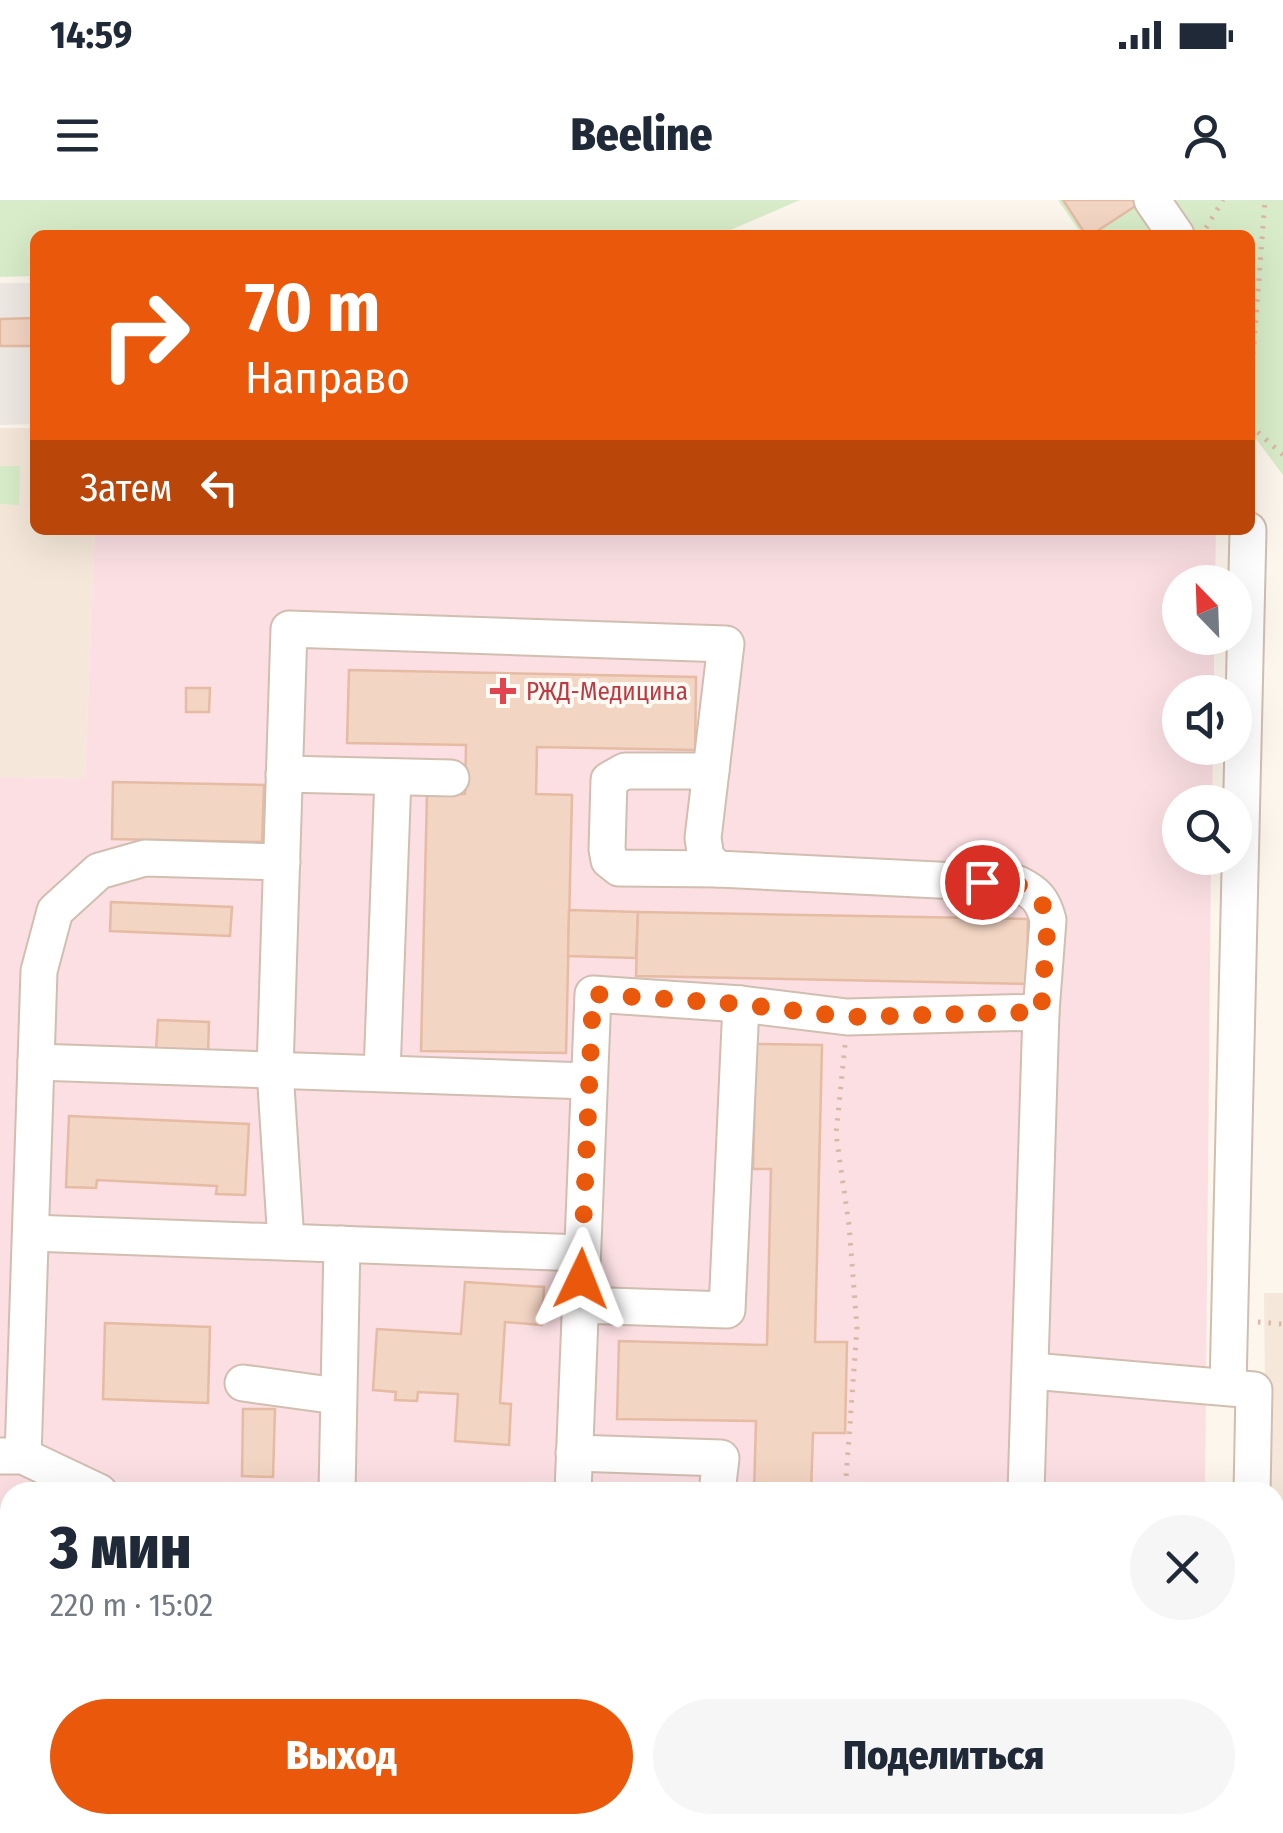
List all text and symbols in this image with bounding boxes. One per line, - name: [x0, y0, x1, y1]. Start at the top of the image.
- text: 14:59: [50, 12, 132, 58]
- icon: menu: [50, 108, 105, 163]
- text: Beeline: [571, 108, 712, 162]
- icon: person: [1178, 108, 1233, 163]
- text: 70 m: [245, 266, 380, 350]
- icon: right: [80, 270, 210, 400]
- text: Направо: [245, 351, 410, 405]
- icon: left: [192, 460, 247, 515]
- text: Затем: [80, 465, 172, 511]
- north arrow: [1162, 565, 1252, 655]
- map controls: [1162, 565, 1252, 875]
- button: sound: [1162, 675, 1252, 765]
- place label: РЖД-Медицина: [526, 677, 688, 707]
- marker: РЖД-Медицина: [490, 678, 516, 704]
- button: search: [1162, 785, 1252, 875]
- pin: [940, 840, 1025, 925]
- icon: arrive: [955, 855, 1010, 910]
- position arrow: [529, 1227, 633, 1331]
- text: 3 мин: [50, 1512, 191, 1584]
- button: close: [1130, 1515, 1235, 1620]
- text: 220 m · 15:02: [50, 1586, 213, 1624]
- button: Выход: [50, 1699, 633, 1814]
- button: Поделиться: [653, 1699, 1235, 1814]

